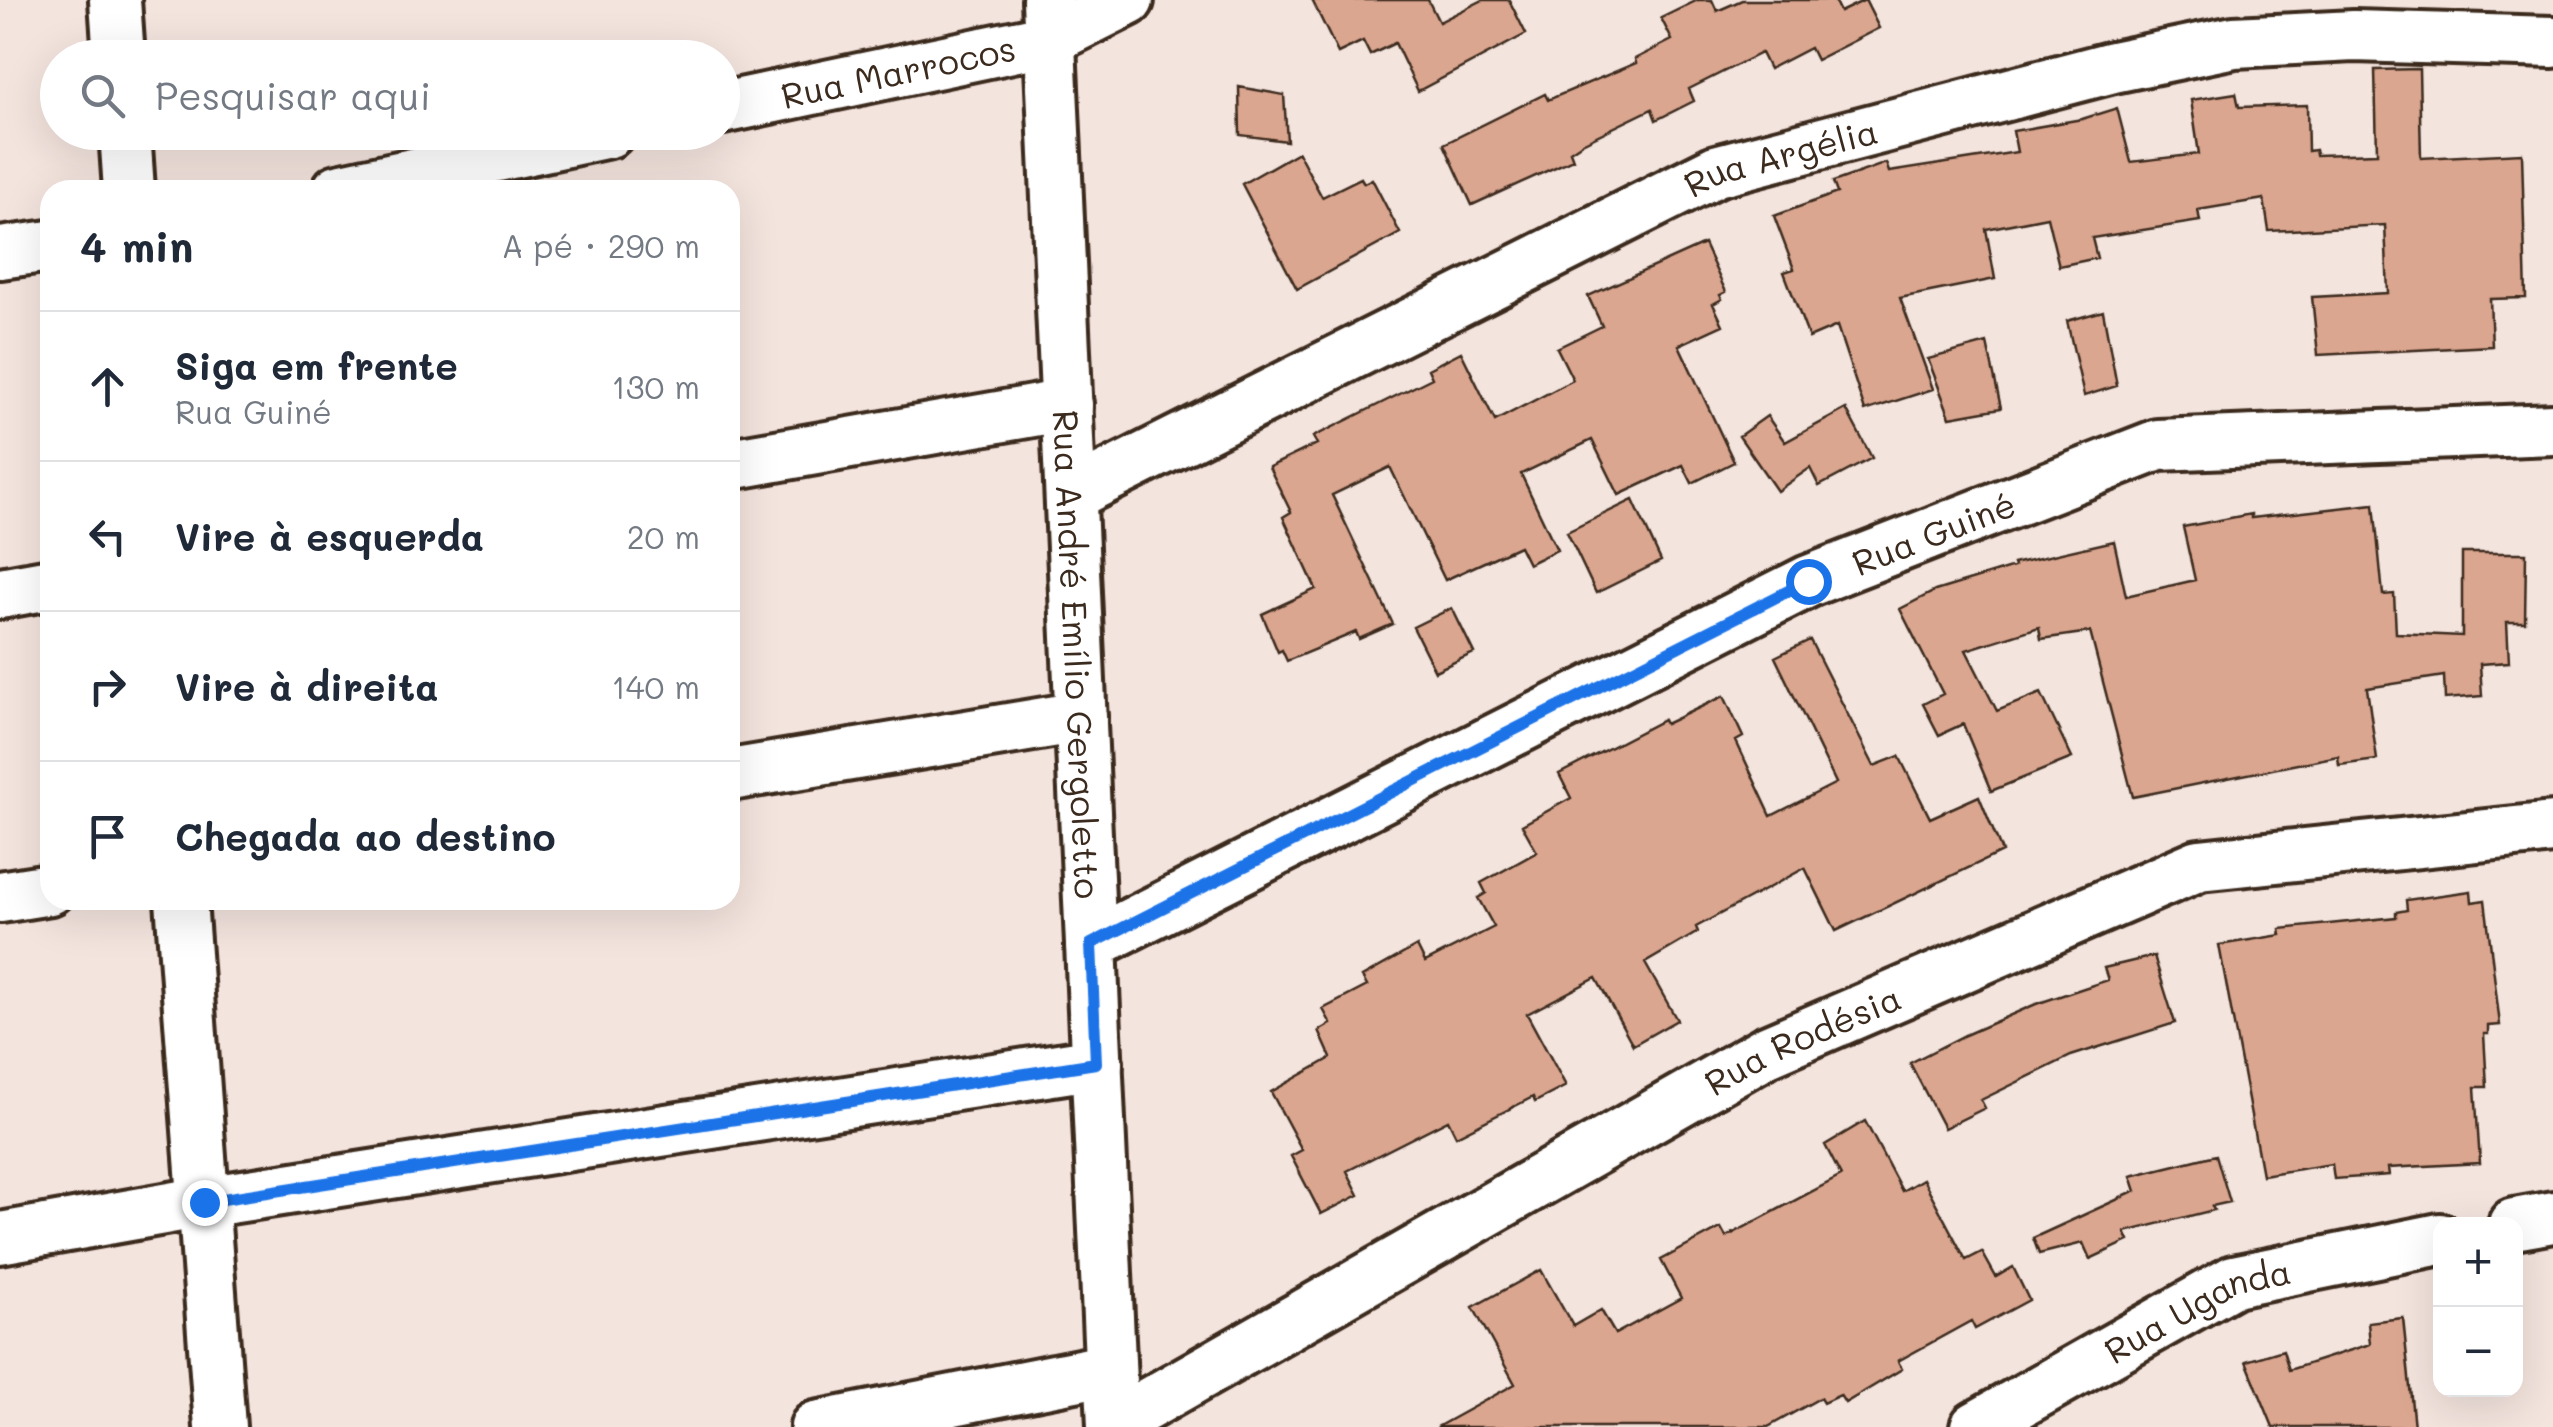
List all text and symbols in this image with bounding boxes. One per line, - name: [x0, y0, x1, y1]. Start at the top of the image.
- street label: Rua Marrocos: [777, 24, 1020, 118]
- search box: [40, 40, 740, 150]
- icon: search: [75, 68, 130, 123]
- text: Pesquisar aqui: [155, 70, 431, 120]
- street label: Rua Argélia: [1676, 107, 1882, 207]
- text: 4 min: [80, 218, 193, 273]
- text: A pé · 290 m: [501, 224, 700, 266]
- text: Siga em frente: [175, 340, 458, 390]
- icon: ahead: [80, 359, 135, 414]
- text: 130 m: [611, 365, 700, 407]
- text: Rua Guiné: [175, 390, 332, 432]
- street label: Rua André Emílio Gergoletto: [1044, 409, 1112, 900]
- street label: Rua Guiné: [1845, 480, 2022, 585]
- icon: left: [80, 509, 135, 564]
- text: Vire à esquerda: [175, 511, 484, 561]
- text: 20 m: [627, 515, 700, 557]
- route start: [1786, 559, 1832, 605]
- icon: right: [80, 659, 135, 714]
- text: Vire à direita: [175, 661, 439, 711]
- text: 140 m: [611, 665, 700, 707]
- icon: arrive: [80, 809, 135, 864]
- text: Chegada ao destino: [175, 811, 556, 861]
- street label: Rua Rodésia: [1696, 973, 1908, 1105]
- route end: [182, 1180, 228, 1226]
- map controls: [2433, 1217, 2523, 1397]
- button: +: [2433, 1217, 2523, 1307]
- street label: Rua Uganda: [2095, 1247, 2295, 1373]
- button: −: [2433, 1307, 2523, 1397]

